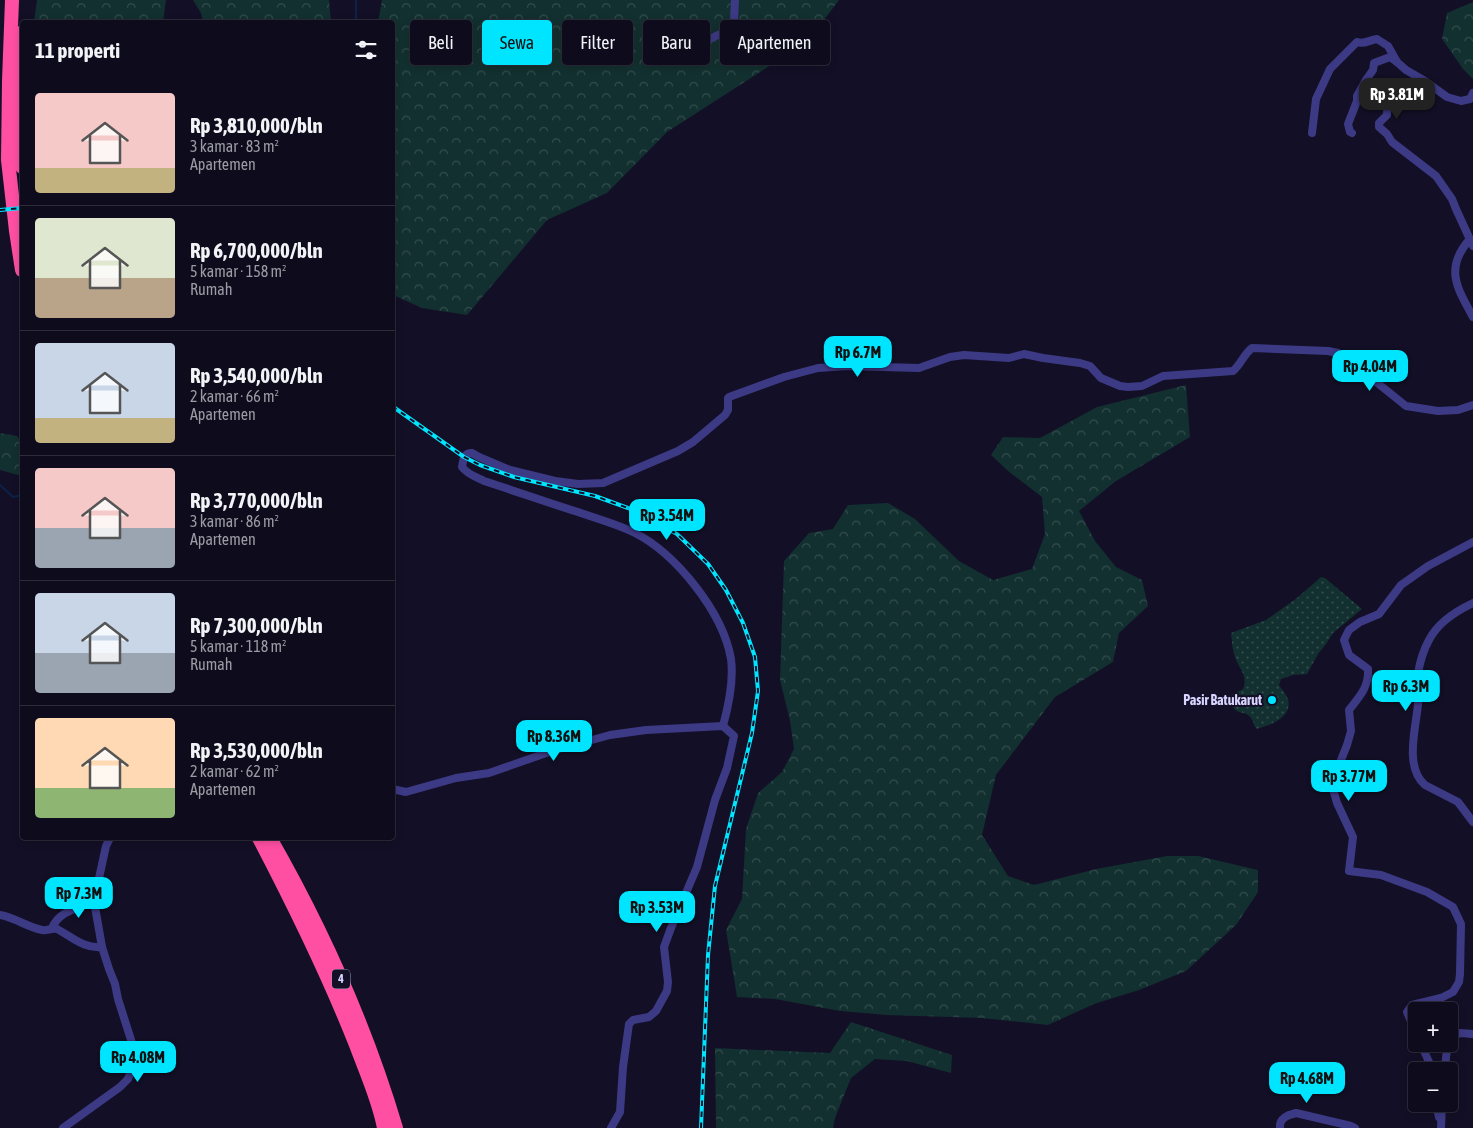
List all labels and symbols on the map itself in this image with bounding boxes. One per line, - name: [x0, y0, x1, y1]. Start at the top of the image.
- pin: Rp 3.81M: [1345, 78, 1449, 120]
- pin: Rp 6.7M: [812, 336, 904, 378]
- pin: Rp 4.04M: [1318, 350, 1422, 392]
- pin: Rp 3.54M: [615, 498, 719, 541]
- pin: Rp 6.3M: [1360, 670, 1452, 712]
- place label: Pasir Batukarut: [1183, 692, 1262, 708]
- marker: Pasir Batukarut: [1266, 694, 1278, 706]
- pin: Rp 8.36M: [502, 720, 606, 762]
- pin: Rp 3.77M: [1297, 760, 1401, 802]
- pin: Rp 7.3M: [33, 876, 125, 919]
- pin: Rp 3.53M: [605, 890, 709, 933]
- road number: 4: [332, 970, 350, 989]
- pin: Rp 4.08M: [86, 1040, 190, 1083]
- pin: Rp 4.68M: [1255, 1062, 1359, 1104]

